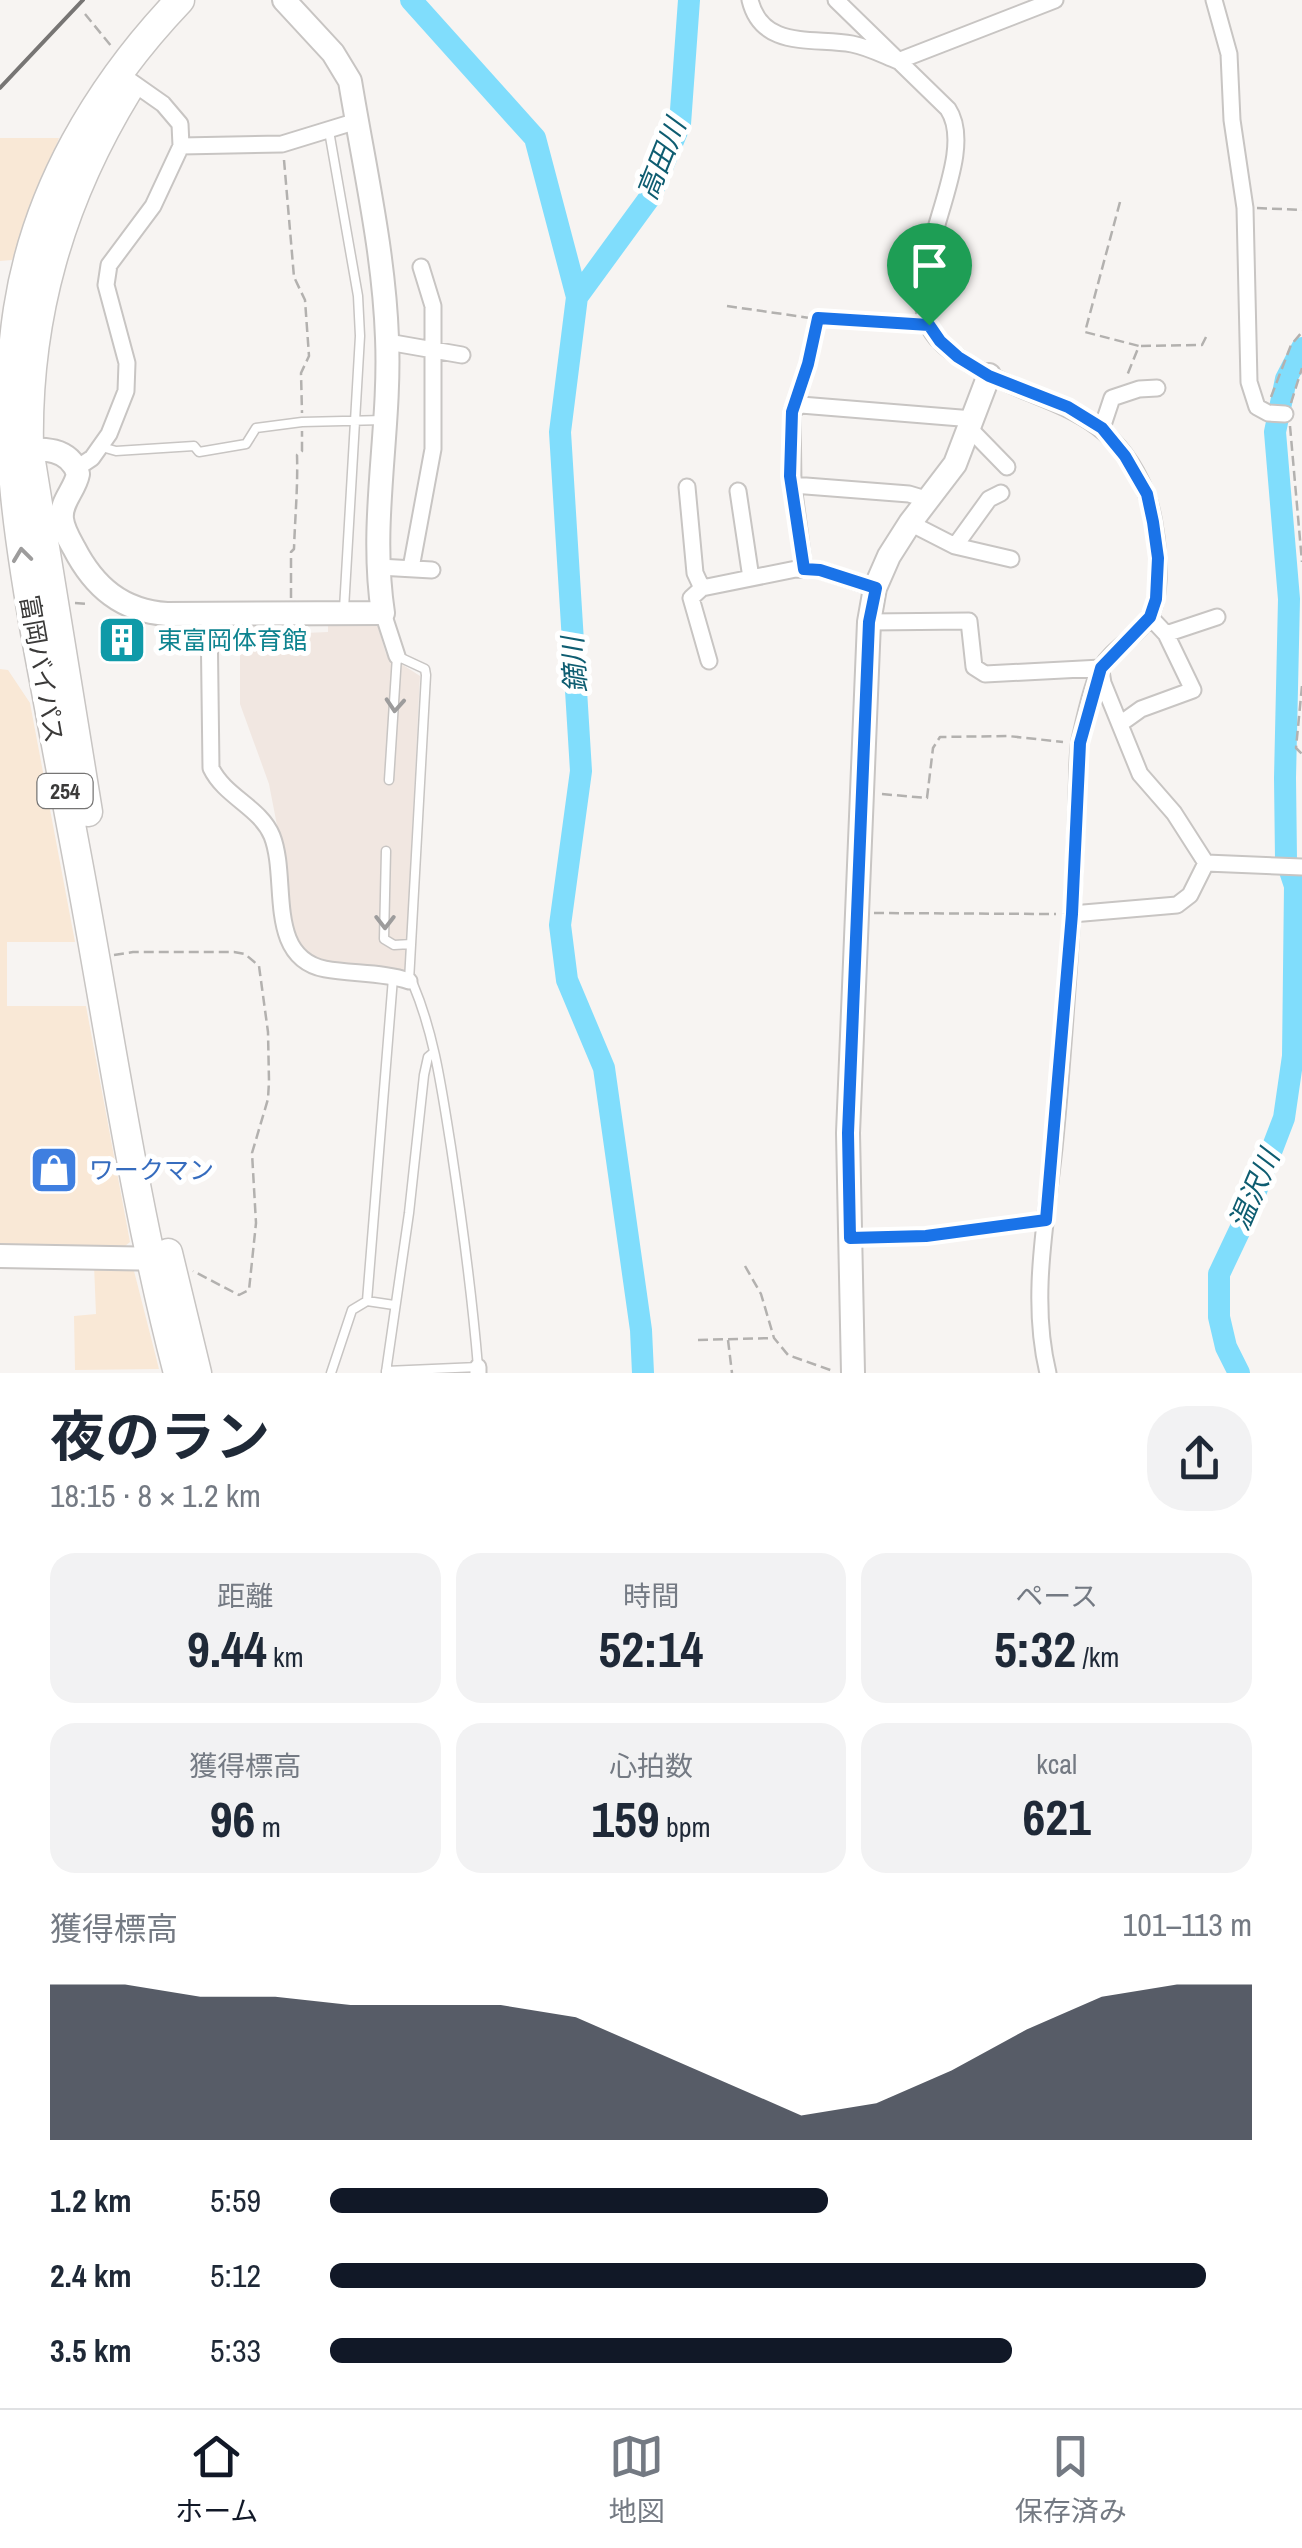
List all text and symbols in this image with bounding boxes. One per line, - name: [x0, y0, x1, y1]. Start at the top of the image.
- water label: 高田川: [628, 110, 695, 205]
- pin: [887, 223, 972, 326]
- icon: arrive: [902, 238, 957, 293]
- one-way arrow: [12, 547, 33, 563]
- street label: 富岡バイパス: [12, 592, 72, 746]
- building icon: 東富岡体育館: [96, 614, 148, 666]
- place label: 東富岡体育館: [157, 623, 307, 657]
- water label: 鏑川: [553, 633, 595, 694]
- one-way arrow: [385, 698, 406, 714]
- road number: 254: [38, 774, 92, 808]
- one-way arrow: [374, 914, 395, 930]
- water label: 温沢川: [1220, 1141, 1289, 1236]
- shop icon: ワークマン: [28, 1144, 80, 1196]
- place label: ワークマン: [89, 1153, 214, 1187]
- text: 夜のラン: [50, 1399, 270, 1473]
- button: share: [1147, 1406, 1252, 1511]
- text: 18:15 · 8 × 1.2 km: [50, 1474, 261, 1517]
- text: 距離: [217, 1577, 273, 1615]
- text: 時間: [623, 1577, 679, 1615]
- text: ペース: [1015, 1577, 1098, 1615]
- text: 9.44: [187, 1615, 267, 1683]
- text: 52:14: [599, 1615, 703, 1683]
- text: 5:32: [994, 1615, 1076, 1683]
- text: km: [267, 1638, 304, 1676]
- text: /km: [1076, 1638, 1119, 1676]
- text: kcal: [1036, 1745, 1077, 1783]
- text: 獲得標高: [189, 1747, 301, 1785]
- text: 心拍数: [609, 1747, 693, 1785]
- text: 621: [1022, 1783, 1091, 1851]
- text: 96: [210, 1785, 255, 1853]
- text: 159: [591, 1785, 660, 1853]
- text: m: [255, 1808, 281, 1846]
- text: bpm: [660, 1808, 711, 1846]
- text: 101–113 m: [1123, 1903, 1252, 1946]
- text: 獲得標高: [50, 1907, 178, 1950]
- text: 1.2 km: [50, 2179, 132, 2222]
- text: 5:59: [210, 2179, 261, 2222]
- text: 2.4 km: [50, 2254, 132, 2297]
- text: 5:12: [210, 2254, 261, 2297]
- text: 3.5 km: [50, 2329, 132, 2372]
- text: 5:33: [210, 2329, 261, 2372]
- tab: ホーム: [175, 2429, 258, 2530]
- tab: 地図: [609, 2429, 665, 2530]
- tab: 保存済み: [1015, 2429, 1127, 2530]

